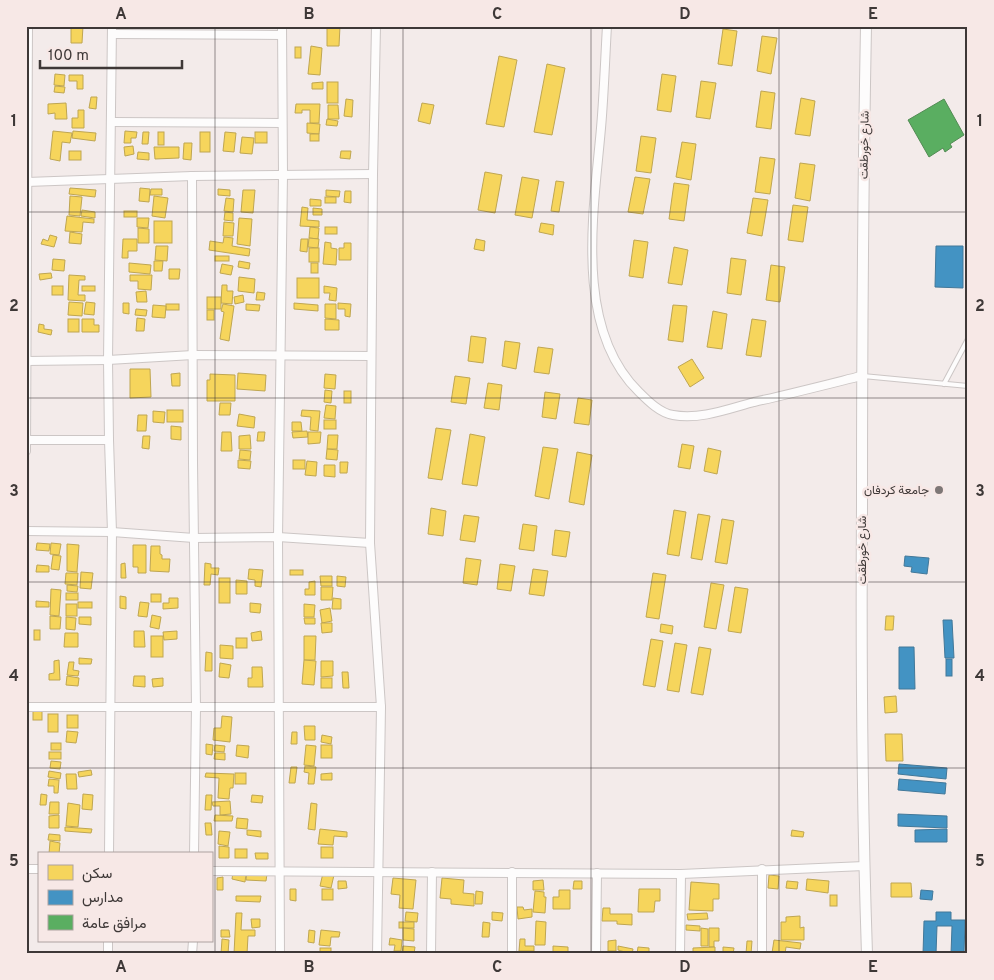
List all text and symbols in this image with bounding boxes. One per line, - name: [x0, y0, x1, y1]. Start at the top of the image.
- text: A: [115, 5, 127, 25]
- text: B: [303, 5, 315, 25]
- text: C: [492, 5, 502, 25]
- text: D: [679, 5, 691, 25]
- text: E: [868, 5, 878, 25]
- scale bar: [40, 38, 182, 70]
- text: 100 m: [48, 47, 89, 66]
- street label: شارع خورطقت: [856, 111, 874, 179]
- text: 1: [11, 112, 17, 132]
- text: 1: [977, 112, 983, 132]
- text: 2: [9, 297, 19, 317]
- text: 2: [975, 297, 985, 317]
- text: 3: [9, 482, 19, 502]
- text: 3: [975, 482, 985, 502]
- place label: جامعة كردفان: [864, 483, 929, 499]
- marker: جامعة كردفان: [933, 484, 945, 496]
- street label: شارع خورطقت: [855, 516, 871, 584]
- text: 4: [9, 667, 19, 687]
- text: 4: [975, 667, 985, 687]
- text: 5: [9, 852, 19, 872]
- legend: [38, 852, 212, 942]
- text: 5: [975, 852, 985, 872]
- text: سكن: [82, 865, 112, 884]
- text: مدارس: [82, 889, 123, 908]
- text: مرافق عامة: [82, 915, 146, 934]
- text: A: [115, 958, 127, 978]
- text: B: [303, 958, 315, 978]
- text: C: [492, 958, 502, 978]
- text: D: [679, 958, 691, 978]
- text: E: [868, 958, 878, 978]

